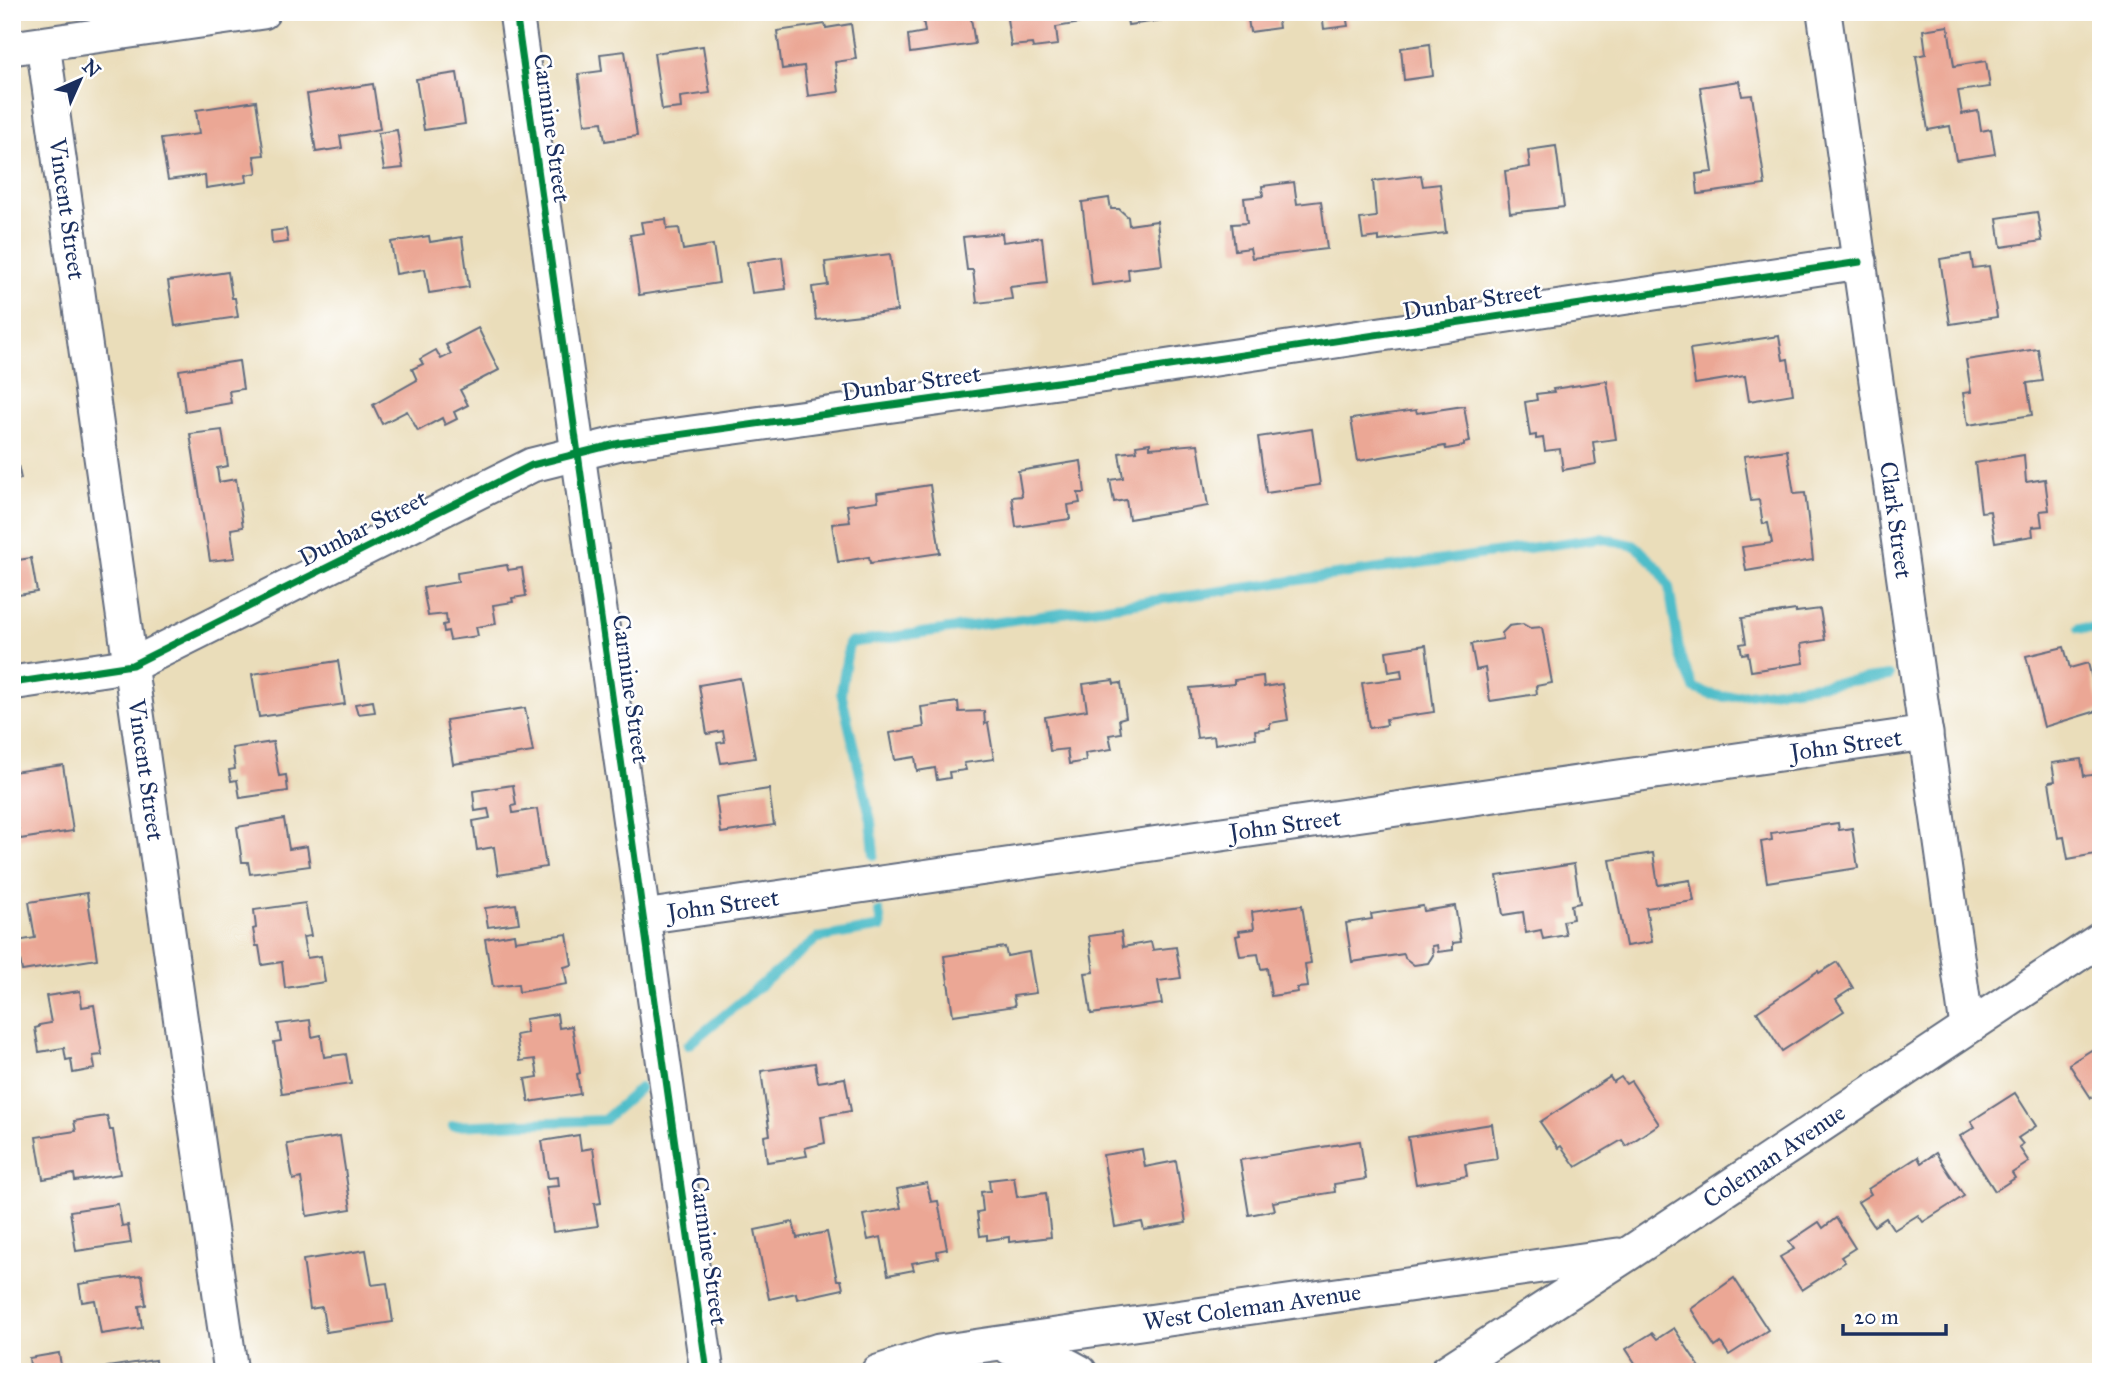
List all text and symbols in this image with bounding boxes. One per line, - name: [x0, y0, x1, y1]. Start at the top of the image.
- north arrow: [46, 46, 116, 116]
- street label: Carmine Street: [527, 52, 577, 205]
- text: N: [78, 54, 106, 82]
- street label: Vincent Street: [42, 135, 92, 282]
- street label: Dunbar Street: [1400, 275, 1544, 327]
- street label: Dunbar Street: [839, 358, 983, 408]
- street label: Clark Street: [1873, 460, 1919, 581]
- street label: Dunbar Street: [294, 483, 433, 573]
- street label: Carmine Street: [606, 613, 656, 766]
- street label: Vincent Street: [121, 696, 171, 843]
- street label: John Street: [1785, 722, 1904, 768]
- street label: John Street: [1224, 802, 1343, 848]
- street label: John Street: [662, 882, 781, 928]
- street label: Coleman Avenue: [1697, 1097, 1851, 1215]
- street label: Carmine Street: [684, 1175, 734, 1328]
- street label: West Coleman Avenue: [1141, 1277, 1363, 1337]
- scale bar: [1843, 1293, 1947, 1337]
- text: 20 m: [1854, 1304, 1899, 1330]

